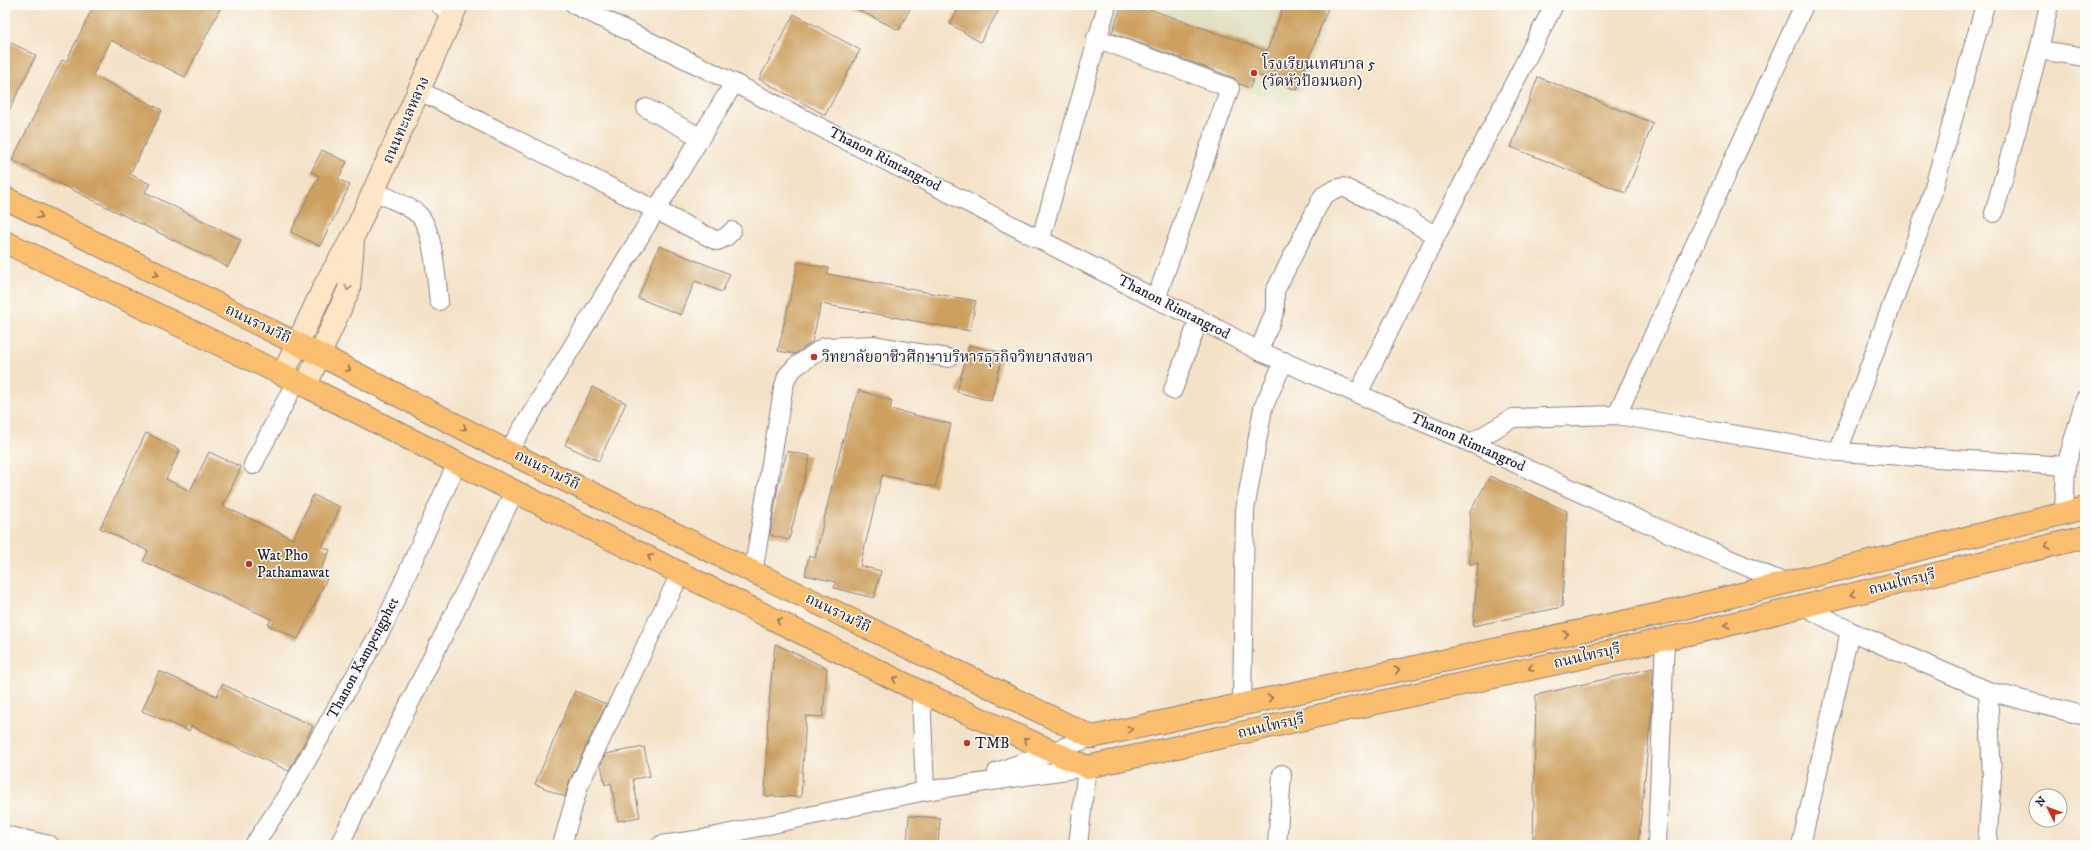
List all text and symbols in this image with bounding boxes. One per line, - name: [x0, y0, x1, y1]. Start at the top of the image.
- place label: โรงเรียนเทศบาล 5 (วัดหัวป้อมนอก): [1261, 53, 1376, 91]
- marker: โรงเรียนเทศบาล 5 (วัดหัวป้อมนอก): [1249, 68, 1259, 78]
- street label: ถนนทะเลหลวง: [378, 73, 434, 167]
- street label: Thanon Rimtangrod: [826, 123, 945, 196]
- one-way arrow: [36, 211, 43, 218]
- one-way arrow: [152, 269, 159, 277]
- street label: Thanon Rimtangrod: [1115, 271, 1234, 344]
- one-way arrow: [345, 284, 353, 291]
- street label: ถนนรามวิถี: [222, 300, 294, 348]
- place label: วิทยาลัยอาชีวศึกษาบริหารธุรกิจวิทยาสงขลา: [822, 348, 1093, 368]
- marker: วิทยาลัยอาชีวศึกษาบริหารธุรกิจวิทยาสงขลา: [809, 352, 819, 362]
- one-way arrow: [344, 364, 351, 372]
- street label: Thanon Rimtangrod: [1408, 408, 1529, 476]
- one-way arrow: [460, 423, 467, 430]
- street label: ถนนรามวิถี: [511, 446, 583, 494]
- one-way arrow: [2044, 542, 2050, 550]
- place label: Wat Pho Pathamawat: [256, 546, 330, 582]
- one-way arrow: [647, 554, 654, 562]
- marker: Wat Pho Pathamawat: [244, 559, 254, 569]
- street label: ถนนไทรบุรี: [1866, 563, 1938, 600]
- street label: ถนนรามวิถี: [802, 589, 874, 637]
- one-way arrow: [1850, 589, 1857, 598]
- street label: Thanon Kampengphet: [323, 594, 403, 722]
- one-way arrow: [776, 618, 783, 626]
- one-way arrow: [1723, 620, 1730, 629]
- one-way arrow: [1562, 631, 1569, 639]
- street label: ถนนไทรบุรี: [1551, 637, 1623, 674]
- one-way arrow: [1528, 663, 1535, 672]
- one-way arrow: [1394, 667, 1401, 675]
- one-way arrow: [892, 676, 899, 684]
- one-way arrow: [1267, 695, 1274, 703]
- street label: ถนนไทรบุรี: [1235, 707, 1307, 744]
- one-way arrow: [1127, 725, 1133, 733]
- place label: TMB: [975, 734, 1010, 753]
- one-way arrow: [1023, 736, 1030, 744]
- marker: TMB: [962, 738, 972, 748]
- north arrow: [2028, 788, 2068, 828]
- text: N: [2033, 794, 2050, 810]

